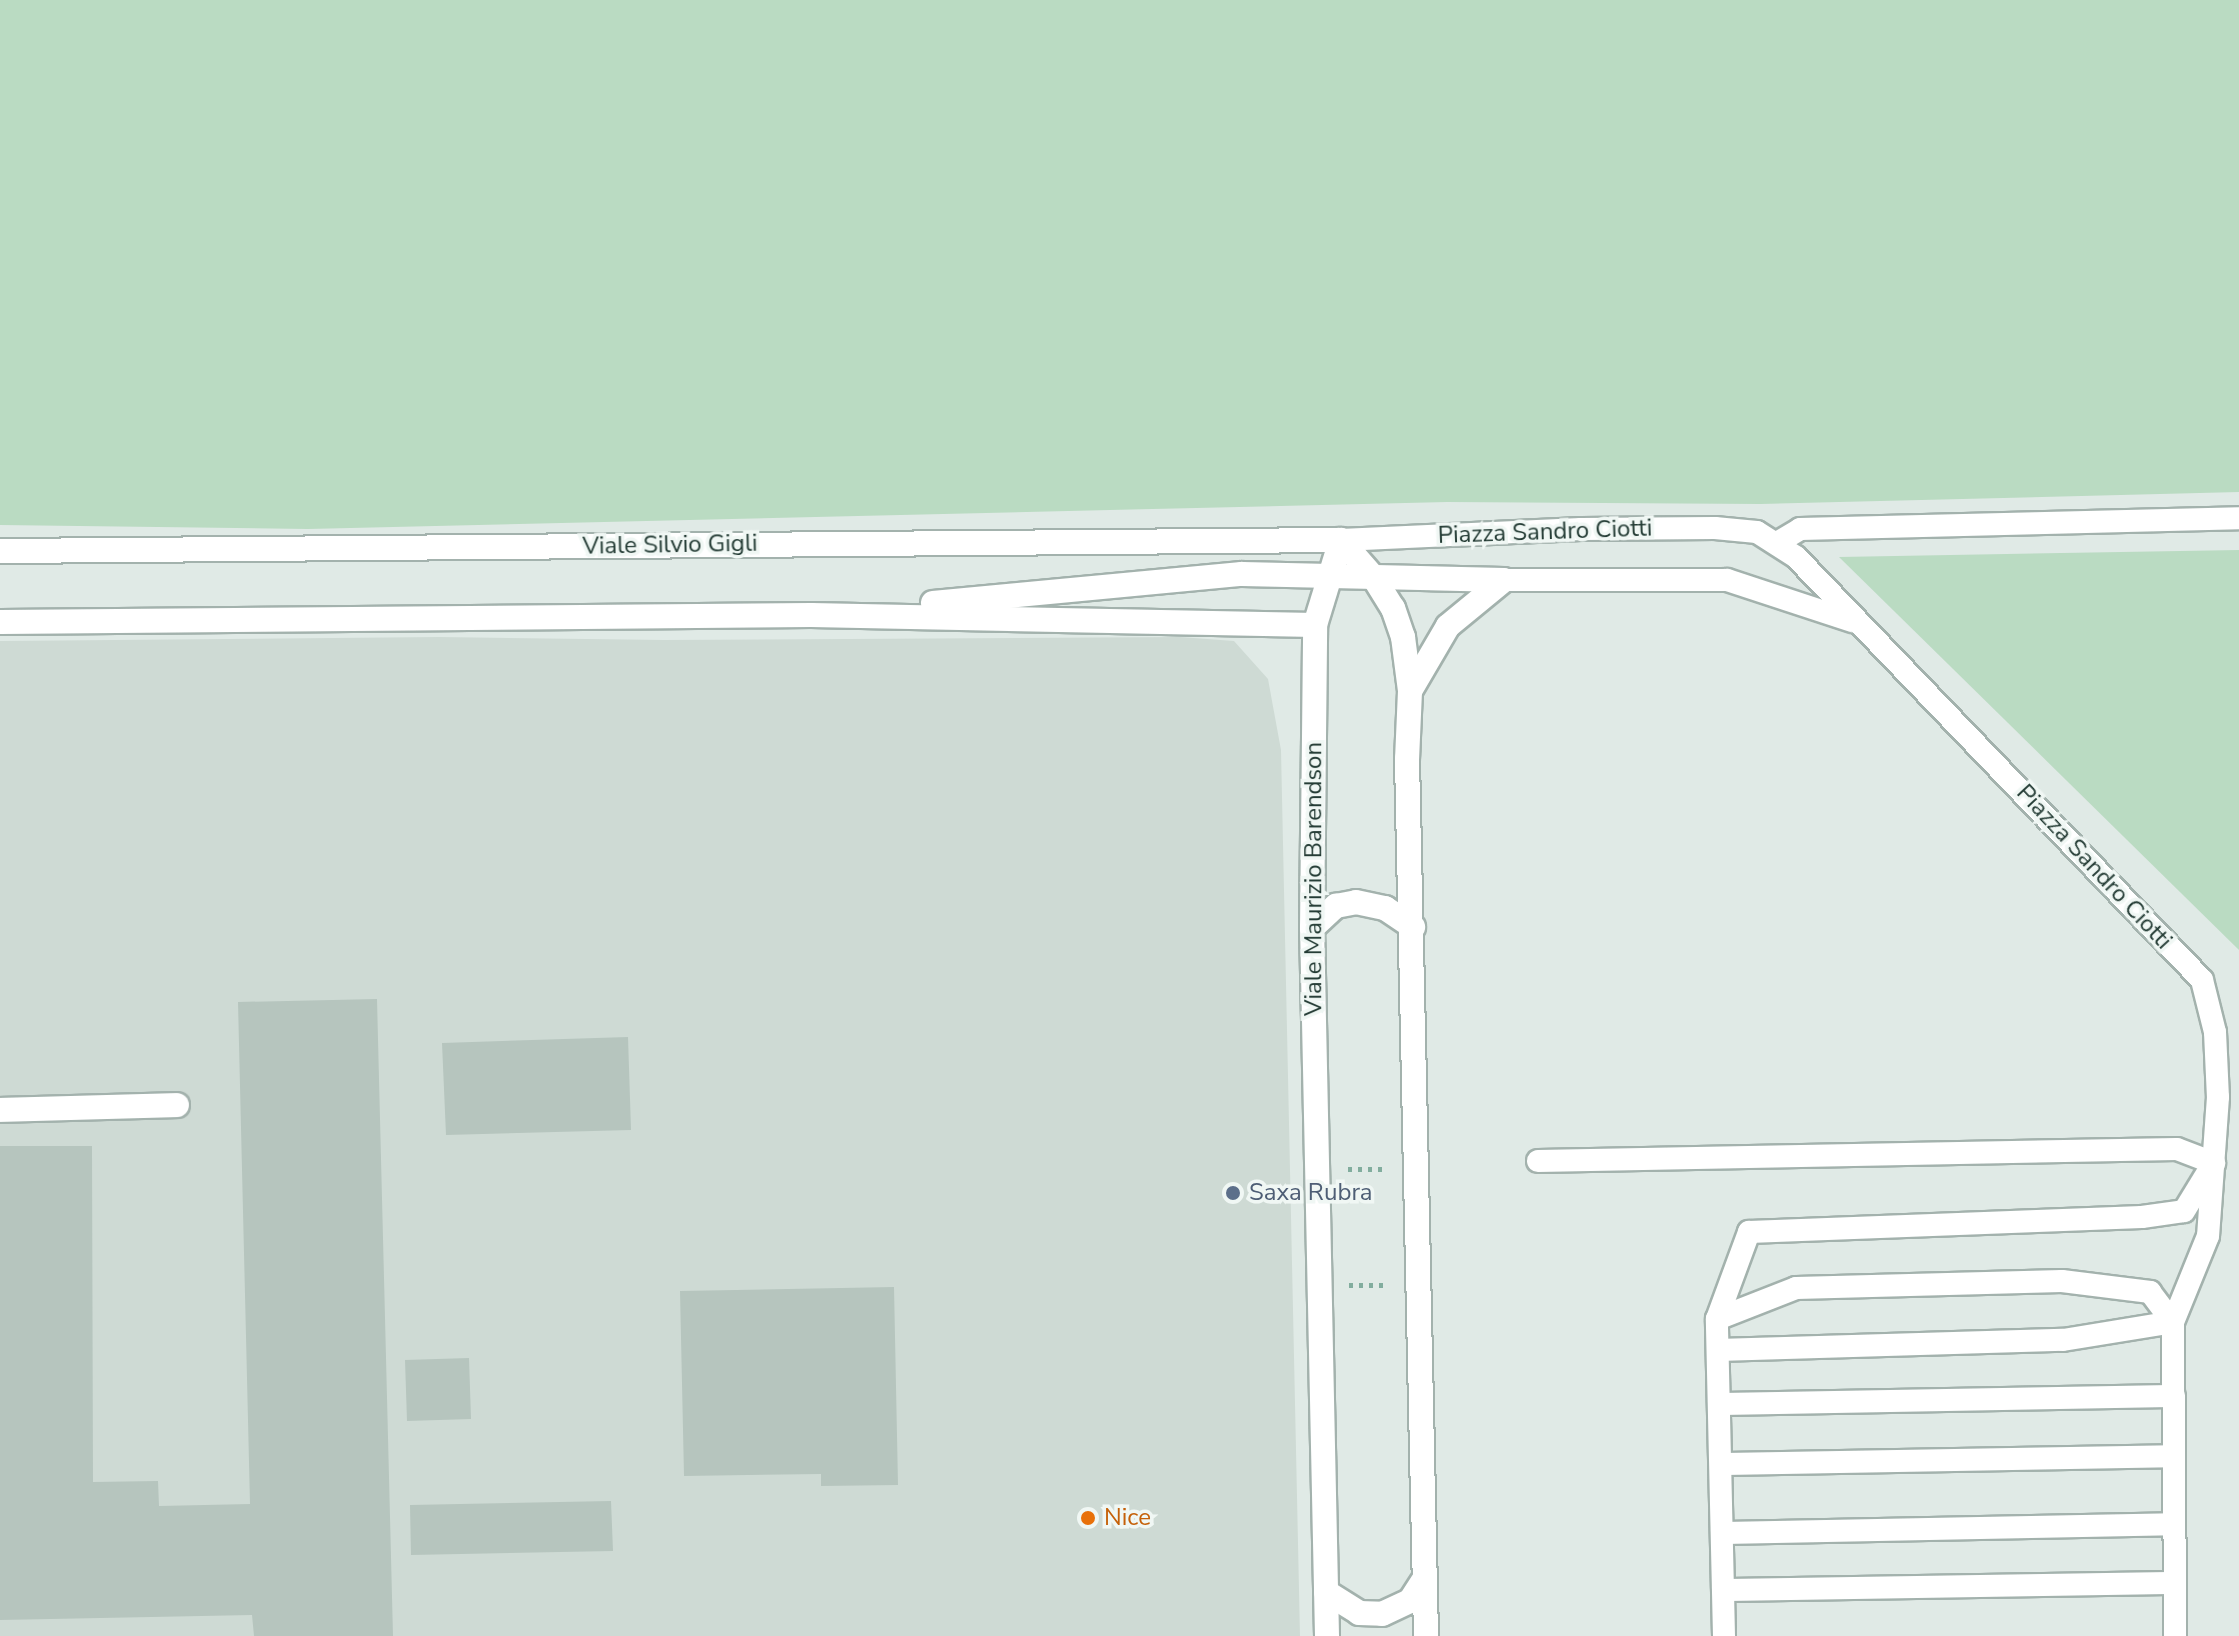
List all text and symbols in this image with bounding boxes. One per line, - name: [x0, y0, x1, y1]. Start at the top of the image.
- street label: Piazza Sandro Ciotti: [1437, 514, 1653, 550]
- street label: Viale Silvio Gigli: [582, 529, 758, 561]
- street label: Viale Maurizio Barendson: [1300, 742, 1328, 1016]
- street label: Piazza Sandro Ciotti: [2010, 779, 2178, 955]
- place label: Saxa Rubra: [1249, 1179, 1373, 1207]
- marker: Saxa Rubra: [1224, 1184, 1242, 1202]
- place label: Nice: [1104, 1504, 1151, 1532]
- marker: Nice: [1079, 1509, 1097, 1527]

